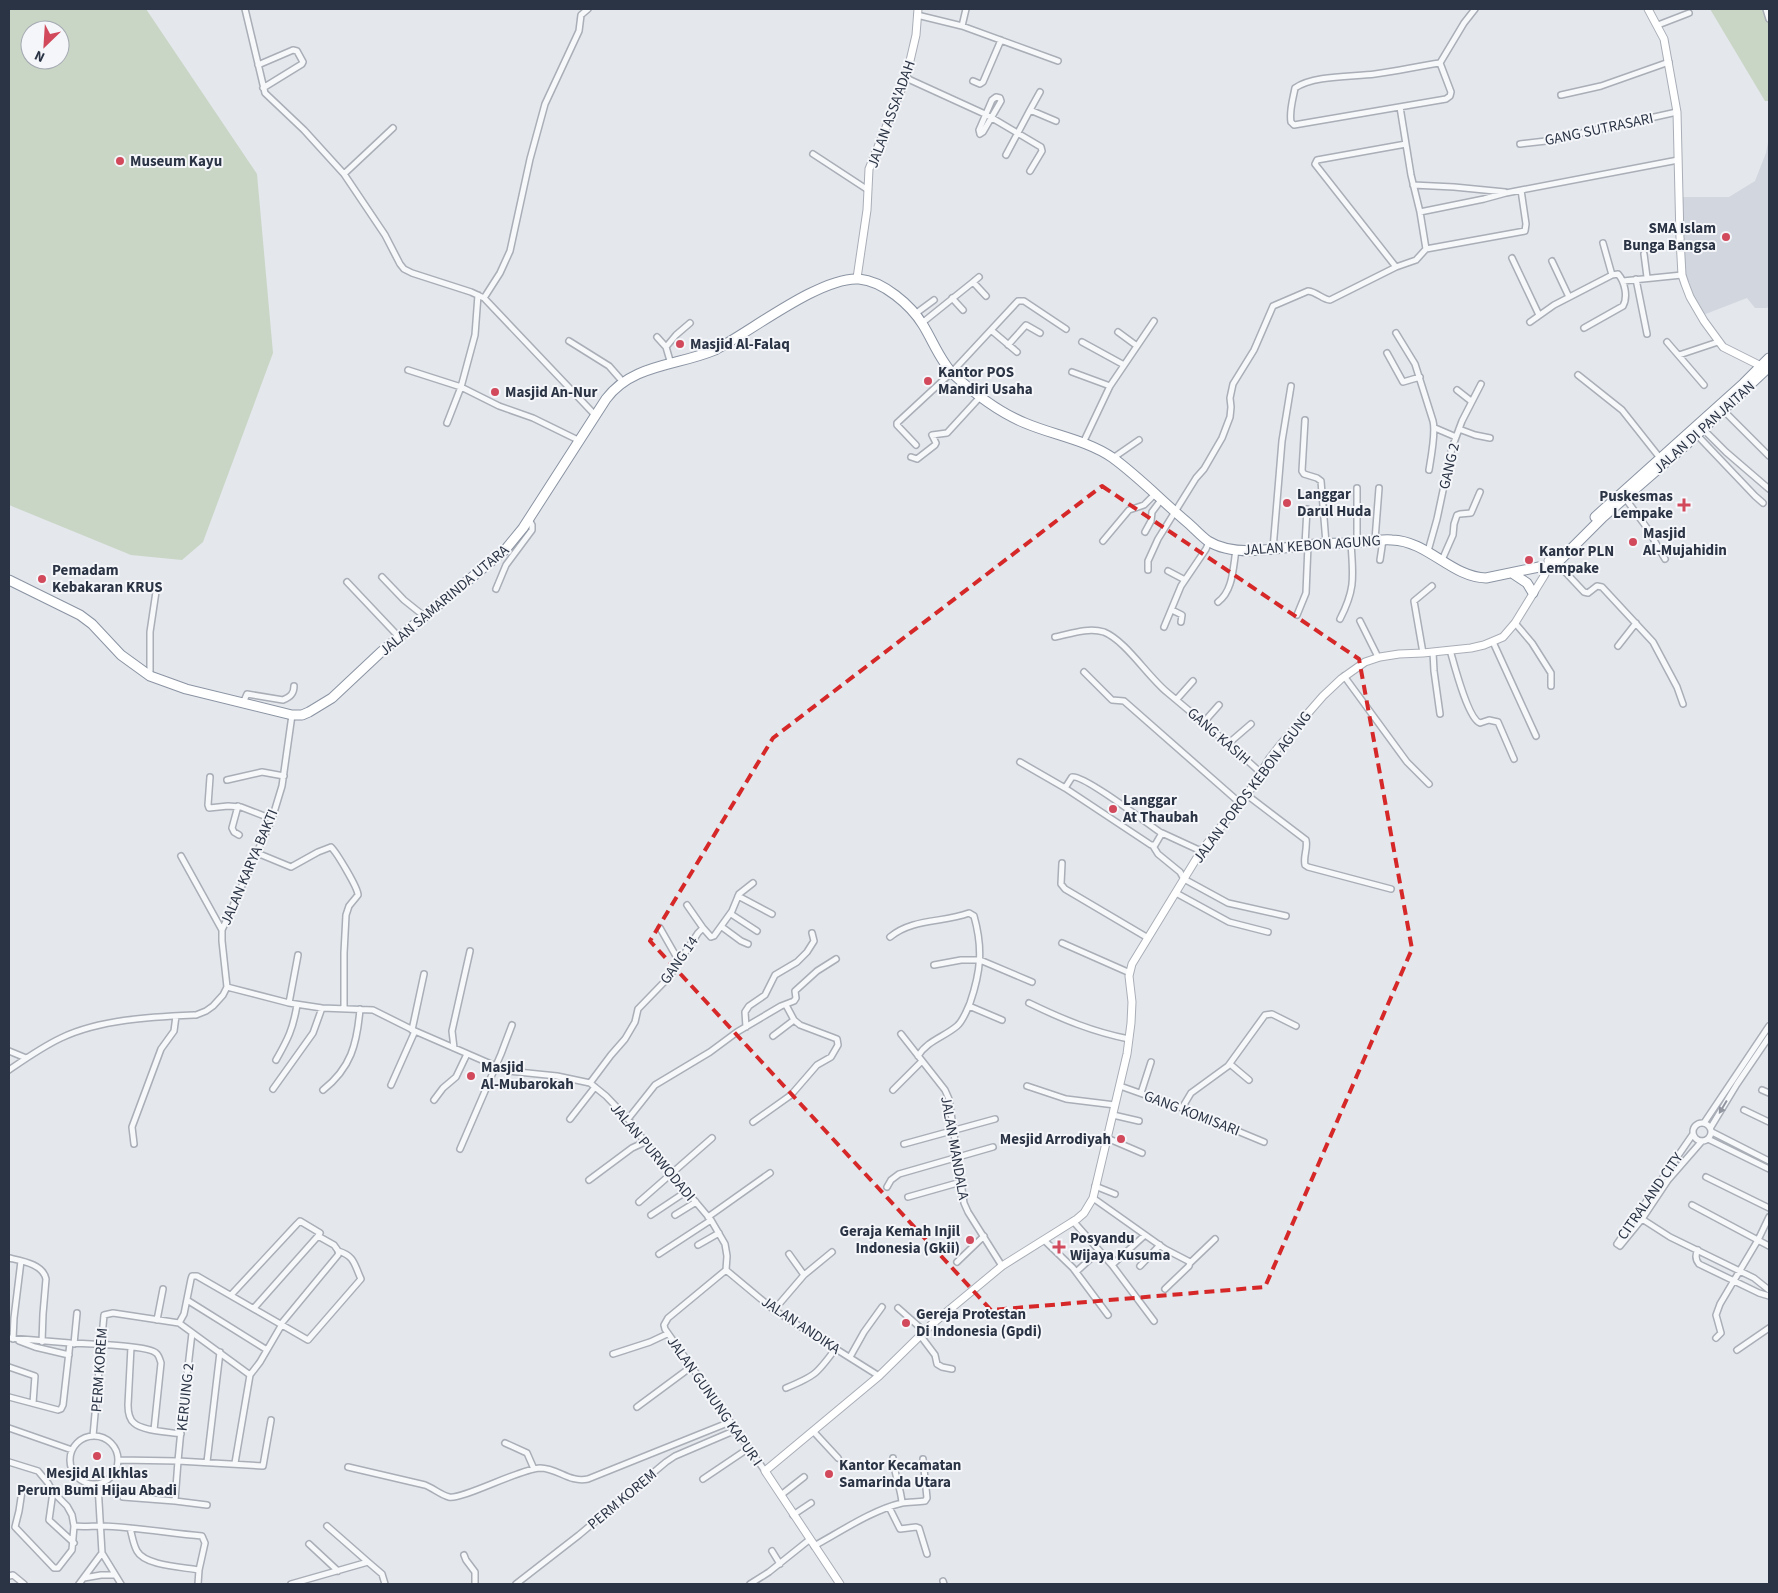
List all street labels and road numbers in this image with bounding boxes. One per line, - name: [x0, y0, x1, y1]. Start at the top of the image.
- street label: JALAN ASSA'ADAH: [862, 58, 921, 171]
- street label: GANG SUTRASARI: [1543, 108, 1655, 151]
- street label: JALAN DI PANJAITAN: [1649, 376, 1760, 479]
- street label: GANG 2: [1434, 441, 1465, 491]
- street label: JALAN KEBON AGUNG: [1243, 530, 1381, 561]
- street label: JALAN SAMARINDA UTARA: [375, 539, 514, 661]
- street label: GANG KASIH: [1182, 703, 1255, 770]
- street label: JALAN POROS KEBON AGUNG: [1188, 707, 1317, 868]
- street label: JALAN KARYA BAKTI: [216, 806, 283, 928]
- street label: GANG 14: [655, 932, 704, 989]
- street label: GANG KOMISARI: [1141, 1086, 1243, 1141]
- street label: JALAN MANDALA: [935, 1095, 974, 1202]
- street label: JALAN PURWODADI: [605, 1099, 700, 1206]
- street label: CITRALAND CITY: [1613, 1148, 1689, 1244]
- street label: JALAN ANDIKA: [757, 1291, 845, 1360]
- street label: PERM KOREM: [86, 1327, 113, 1413]
- street label: JALAN GUNUNG KAPUR I: [662, 1332, 767, 1470]
- street label: KERUING 2: [171, 1362, 200, 1432]
- street label: PERM KOREM: [583, 1464, 661, 1535]

